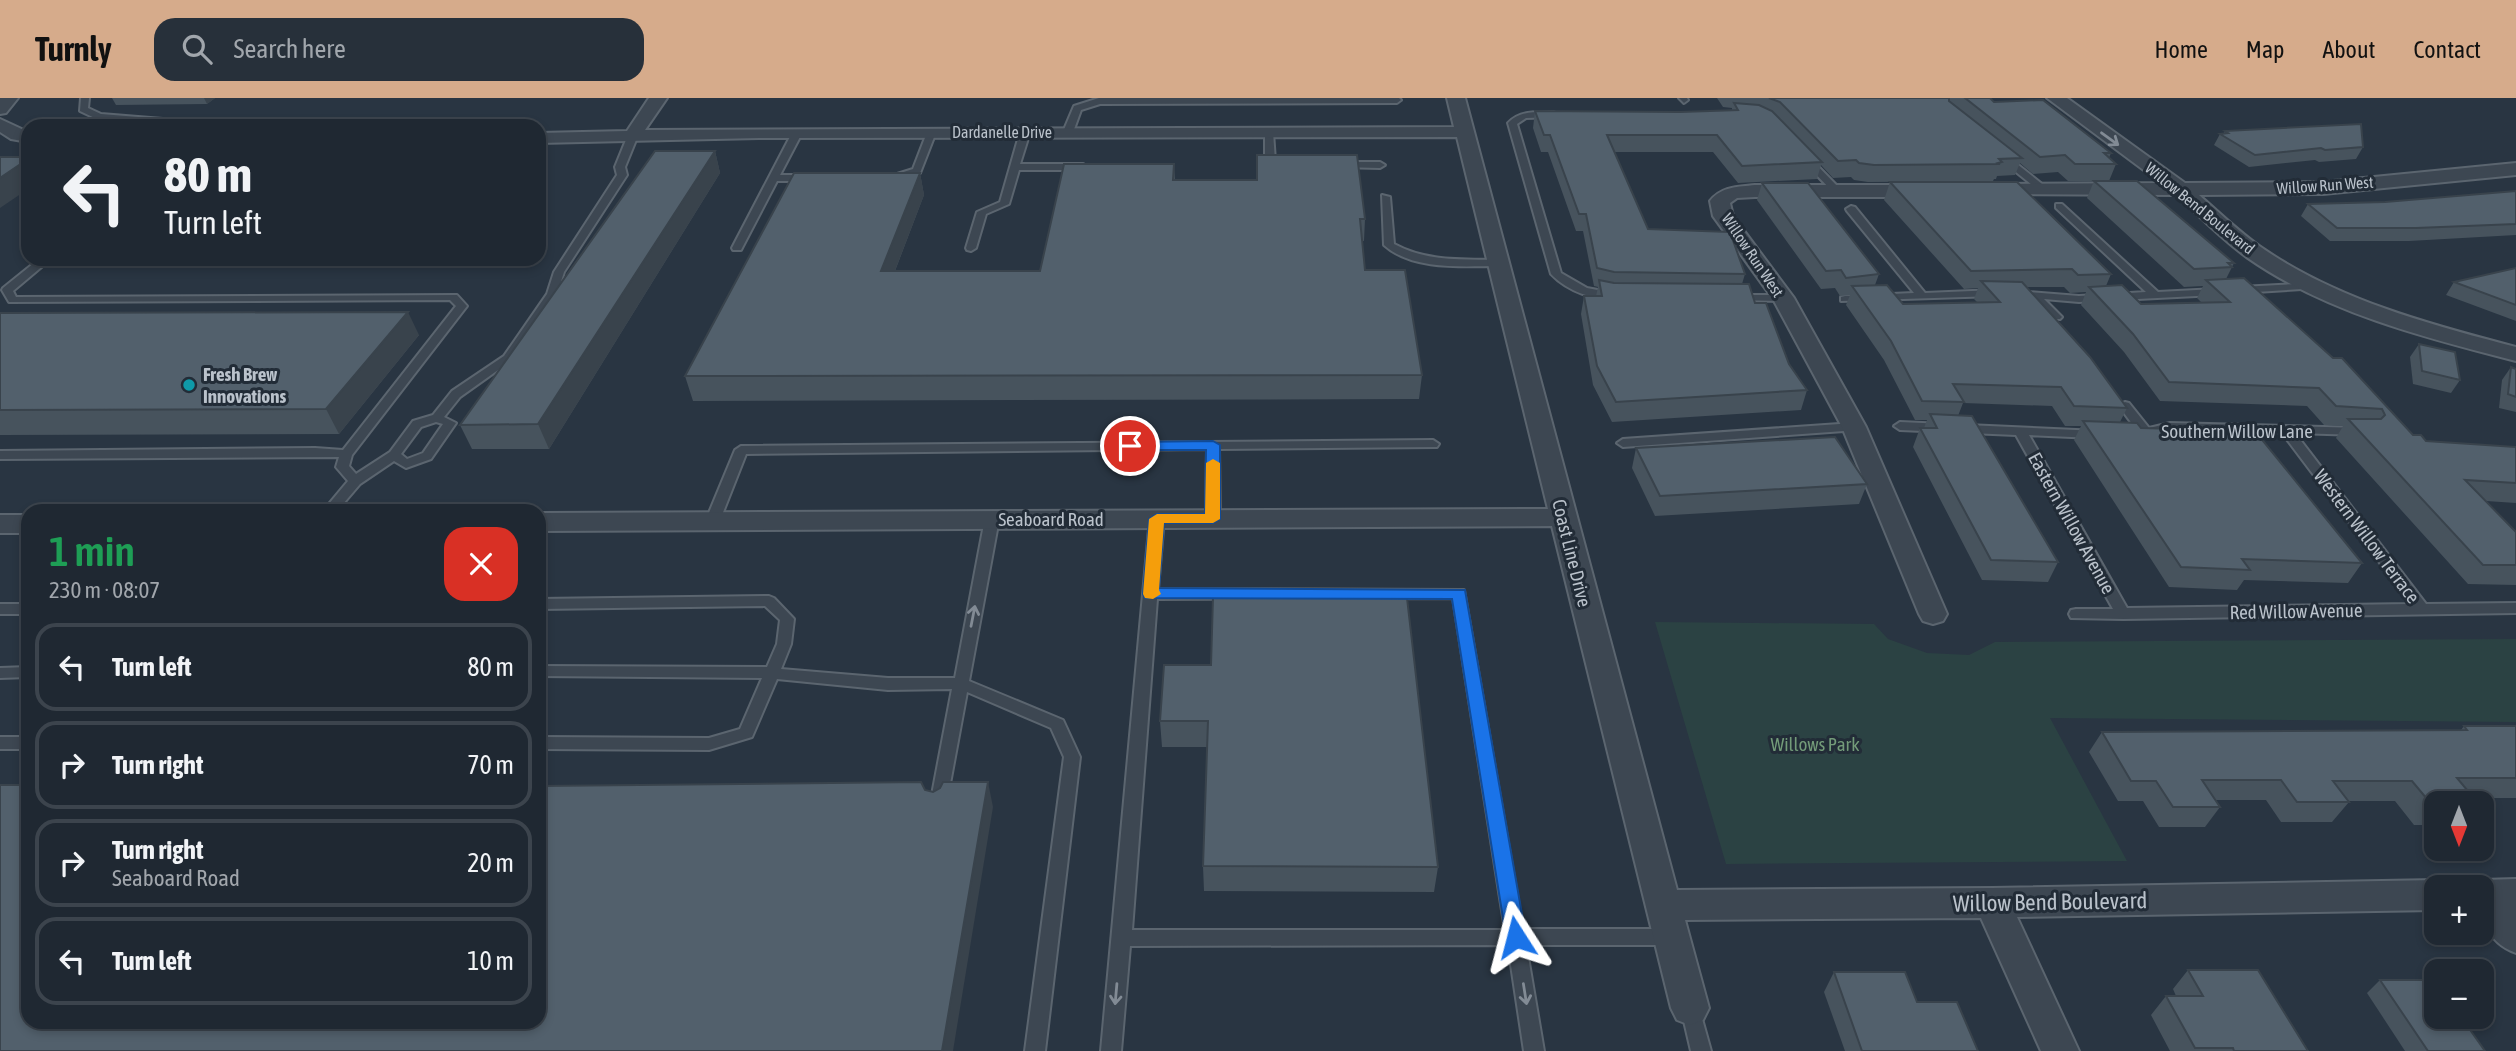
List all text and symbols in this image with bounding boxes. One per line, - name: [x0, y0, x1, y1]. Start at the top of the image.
- search box: [154, 18, 644, 81]
- text: Turnly: [35, 30, 112, 68]
- icon: search: [178, 30, 216, 68]
- text: Search here: [234, 34, 346, 64]
- text: Home: [2154, 36, 2208, 63]
- text: Map: [2246, 36, 2284, 63]
- text: About: [2322, 36, 2375, 63]
- text: Contact: [2413, 36, 2481, 63]
- street label: Dardanelle Drive: [952, 123, 1052, 141]
- one-way arrow: [2100, 132, 2119, 146]
- text: 80 m: [164, 146, 252, 202]
- icon: left: [49, 147, 140, 238]
- street label: Willow Bend Boulevard: [2142, 158, 2258, 258]
- street label: Willow Run West: [2276, 173, 2374, 197]
- text: Turn left: [164, 204, 262, 241]
- street label: Willow Run West: [1718, 210, 1788, 301]
- place label: Fresh Brew Innovations: [203, 363, 286, 407]
- marker: Fresh Brew Innovations: [181, 377, 197, 393]
- pin: [1100, 416, 1160, 476]
- street label: Southern Willow Lane: [2161, 420, 2313, 442]
- icon: arrive: [1111, 427, 1149, 465]
- street label: Eastern Willow Avenue: [2024, 448, 2120, 598]
- street label: Western Willow Terrace: [2310, 465, 2424, 607]
- street label: Coast Line Drive: [1548, 497, 1596, 609]
- street label: Seaboard Road: [998, 508, 1104, 530]
- text: 1 min: [49, 527, 135, 575]
- button: close: [444, 527, 518, 601]
- text: 230 m · 08:07: [49, 577, 160, 603]
- street label: Red Willow Avenue: [2229, 599, 2363, 623]
- one-way arrow: [967, 605, 981, 628]
- icon: left: [53, 648, 91, 686]
- text: Turn left: [112, 652, 192, 682]
- text: 80 m: [467, 652, 514, 682]
- park label: Willows Park: [1770, 733, 1860, 755]
- icon: right: [53, 746, 91, 784]
- text: Turn right: [112, 750, 203, 780]
- text: 70 m: [467, 750, 514, 780]
- north arrow: [2424, 791, 2494, 861]
- map controls: [2424, 791, 2494, 1029]
- text: Turn right: [112, 835, 203, 865]
- icon: right: [53, 844, 91, 882]
- text: 20 m: [467, 848, 514, 878]
- text: Seaboard Road: [112, 865, 240, 891]
- button: +: [2424, 875, 2494, 945]
- street label: Willow Bend Boulevard: [1953, 887, 2147, 917]
- position arrow: [1479, 900, 1553, 974]
- icon: left: [53, 942, 91, 980]
- text: Turn left: [112, 946, 192, 976]
- text: 10 m: [467, 946, 514, 976]
- button: −: [2424, 959, 2494, 1029]
- one-way arrow: [1110, 982, 1123, 1005]
- one-way arrow: [1519, 982, 1532, 1005]

